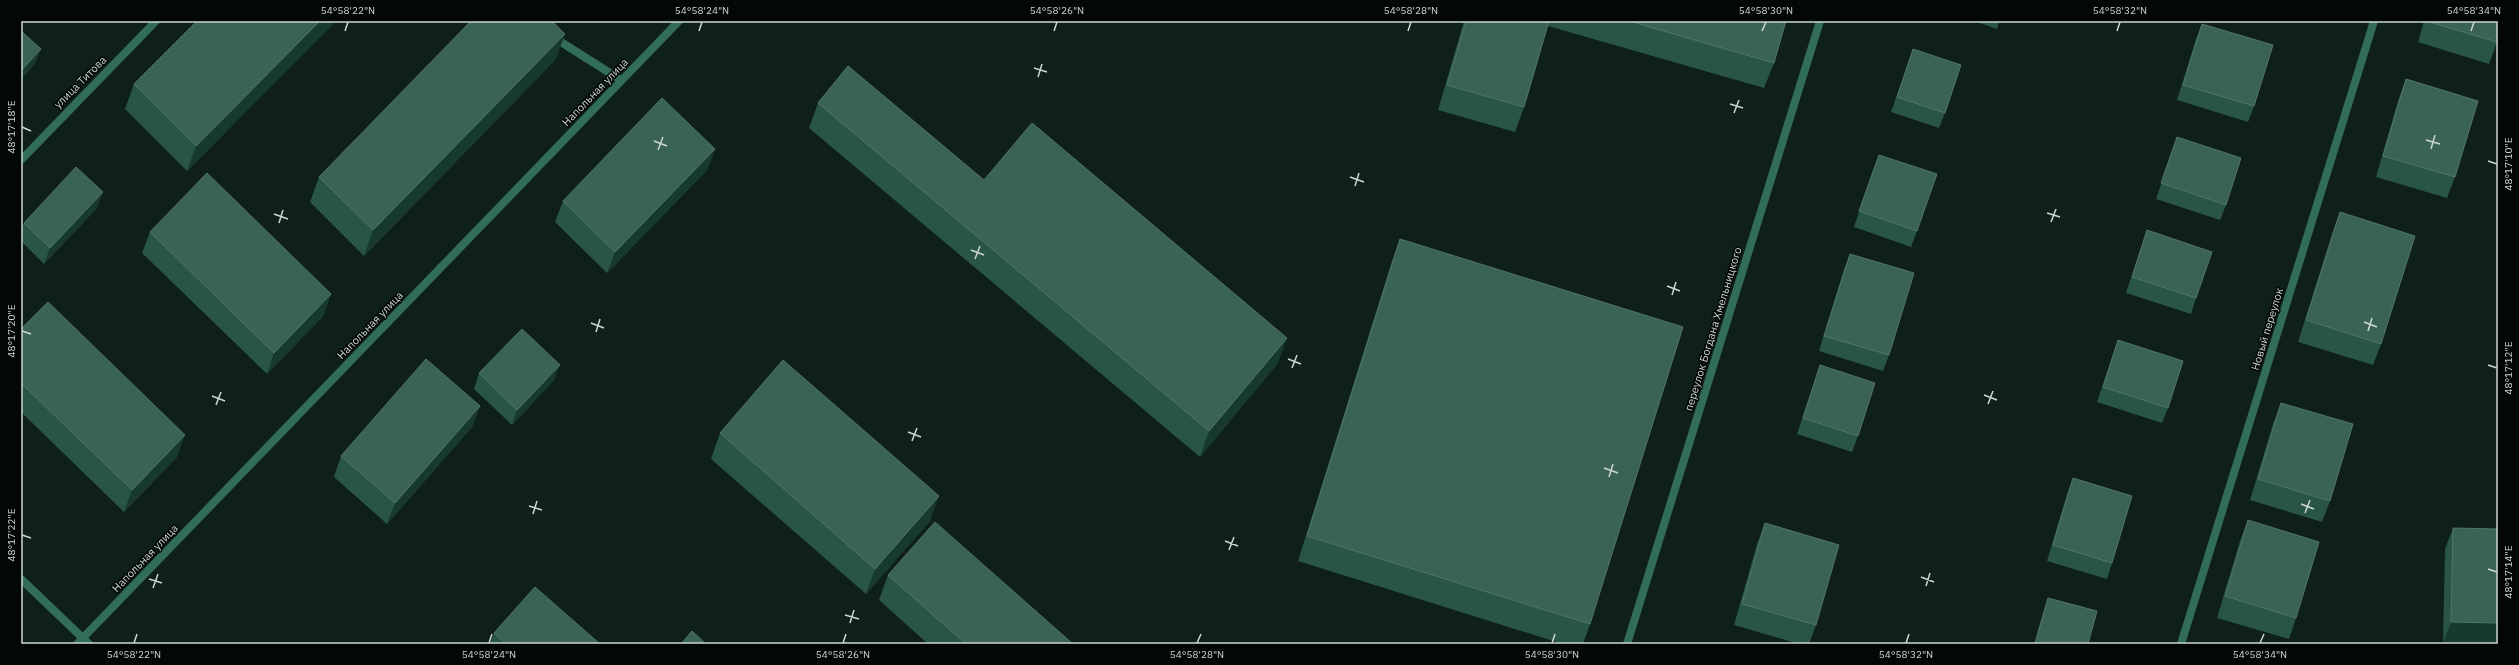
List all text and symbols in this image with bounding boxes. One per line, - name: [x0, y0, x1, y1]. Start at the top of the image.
- text: 54°58'22"N: [321, 4, 375, 17]
- text: 54°58'24"N: [675, 4, 729, 17]
- text: 54°58'26"N: [1030, 4, 1084, 17]
- text: 54°58'28"N: [1384, 4, 1438, 17]
- text: 54°58'30"N: [1739, 4, 1793, 17]
- text: 54°58'32"N: [2093, 4, 2147, 17]
- text: 54°58'34"N: [2447, 4, 2501, 17]
- street label: улица Титова: [51, 53, 109, 111]
- street label: Напольная улица: [559, 55, 631, 129]
- text: 48°17'18"E: [5, 100, 18, 154]
- text: 48°17'10"E: [2502, 137, 2515, 191]
- street label: переулок Богдана Хмельницкого: [1681, 245, 1745, 413]
- street label: Новый переулок: [2248, 286, 2286, 372]
- street label: Напольная улица: [334, 288, 406, 362]
- text: 48°17'20"E: [5, 304, 18, 358]
- text: 48°17'12"E: [2502, 341, 2515, 395]
- text: 48°17'22"E: [5, 508, 18, 562]
- street label: Напольная улица: [109, 521, 181, 595]
- text: 48°17'14"E: [2502, 545, 2515, 599]
- text: 54°58'22"N: [107, 648, 161, 661]
- text: 54°58'24"N: [462, 648, 516, 661]
- text: 54°58'26"N: [816, 648, 870, 661]
- text: 54°58'28"N: [1170, 648, 1224, 661]
- text: 54°58'30"N: [1525, 648, 1579, 661]
- text: 54°58'32"N: [1879, 648, 1933, 661]
- text: 54°58'34"N: [2233, 648, 2287, 661]

